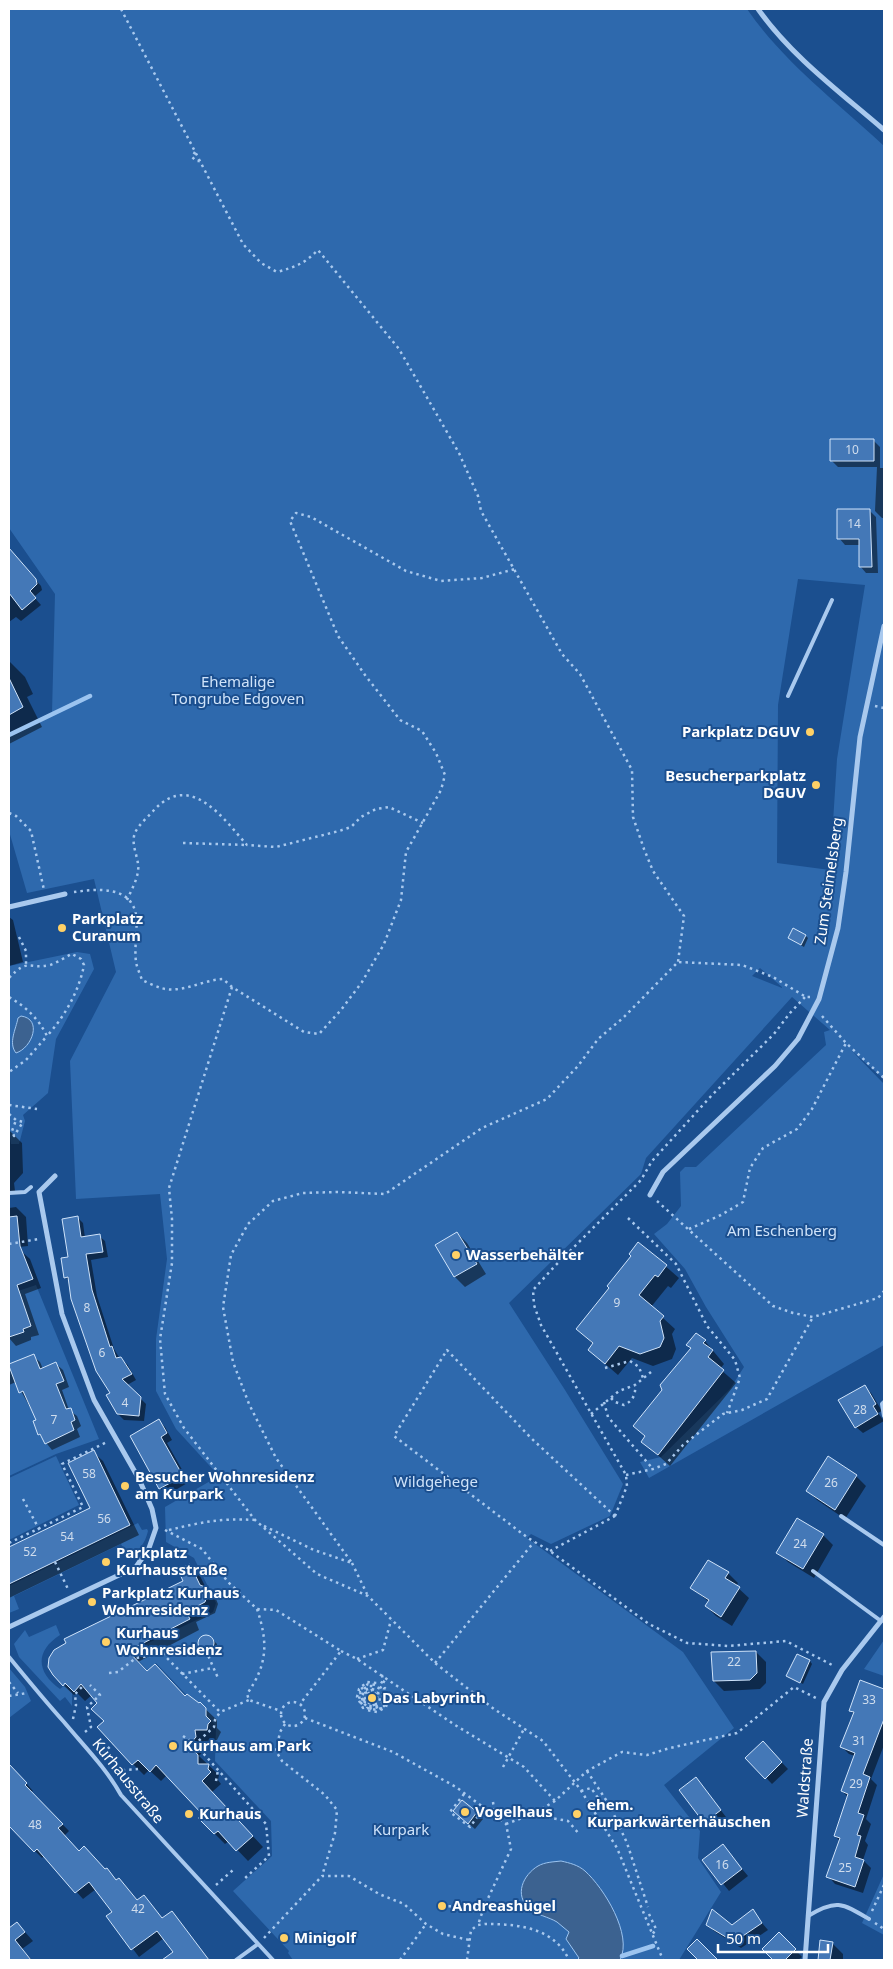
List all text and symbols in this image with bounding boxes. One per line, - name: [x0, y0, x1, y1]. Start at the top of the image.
- house number: 10: [845, 441, 859, 458]
- house number: 14: [847, 515, 861, 532]
- park label: Ehemalige Tongrube Edgoven: [172, 671, 304, 708]
- place label: Parkplatz DGUV: [682, 721, 800, 741]
- marker: Parkplatz DGUV: [804, 726, 816, 738]
- place label: Besucherparkplatz DGUV: [665, 765, 806, 802]
- marker: Besucherparkplatz DGUV: [810, 779, 822, 791]
- street label: Zum Steimelsberg: [809, 816, 847, 946]
- place label: Parkplatz Curanum: [72, 908, 143, 945]
- marker: Parkplatz Curanum: [56, 922, 68, 934]
- park label: Am Eschenberg: [727, 1220, 837, 1240]
- place label: Wasserbehälter: [466, 1244, 584, 1264]
- marker: Wasserbehälter: [450, 1249, 462, 1261]
- house number: 9: [614, 1294, 621, 1311]
- house number: 8: [84, 1299, 91, 1316]
- house number: 6: [99, 1344, 106, 1361]
- house number: 4: [122, 1394, 129, 1411]
- house number: 28: [853, 1401, 867, 1418]
- house number: 7: [51, 1411, 58, 1428]
- house number: 58: [82, 1465, 96, 1482]
- place label: Besucher Wohnresidenz am Kurpark: [135, 1466, 314, 1503]
- park label: Wildgehege: [394, 1471, 478, 1491]
- house number: 26: [824, 1474, 838, 1491]
- marker: Besucher Wohnresidenz am Kurpark: [119, 1480, 131, 1492]
- house number: 56: [97, 1510, 111, 1527]
- house number: 54: [60, 1528, 74, 1545]
- house number: 24: [793, 1535, 807, 1552]
- place label: Parkplatz Kurhausstraße: [116, 1542, 227, 1579]
- house number: 52: [23, 1543, 37, 1560]
- marker: Parkplatz Kurhausstraße: [100, 1556, 112, 1568]
- place label: Parkplatz Kurhaus Wohnresidenz: [102, 1582, 239, 1619]
- marker: Parkplatz Kurhaus Wohnresidenz: [86, 1596, 98, 1608]
- place label: Kurhaus Wohnresidenz: [116, 1622, 222, 1659]
- marker: Kurhaus Wohnresidenz: [100, 1636, 112, 1648]
- house number: 22: [727, 1653, 741, 1670]
- place label: Das Labyrinth: [382, 1687, 486, 1707]
- house number: 33: [862, 1691, 876, 1708]
- marker: Das Labyrinth: [366, 1692, 378, 1704]
- house number: 31: [852, 1732, 866, 1749]
- street label: Kurhausstraße: [88, 1734, 169, 1827]
- place label: Kurhaus am Park: [183, 1735, 312, 1755]
- street label: Waldstraße: [791, 1737, 817, 1819]
- marker: Kurhaus am Park: [167, 1740, 179, 1752]
- house number: 29: [849, 1775, 863, 1792]
- place label: ehem. Kurparkwärterhäuschen: [587, 1794, 771, 1831]
- place label: Vogelhaus: [475, 1801, 553, 1821]
- place label: Kurhaus: [199, 1803, 261, 1823]
- marker: Vogelhaus: [459, 1806, 471, 1818]
- marker: Kurhaus: [183, 1808, 195, 1820]
- marker: ehem. Kurparkwärterhäuschen: [571, 1808, 583, 1820]
- house number: 48: [28, 1816, 42, 1833]
- park label: Kurpark: [373, 1819, 429, 1839]
- house number: 16: [715, 1856, 729, 1873]
- house number: 25: [838, 1859, 852, 1876]
- place label: Andreashügel: [452, 1895, 556, 1915]
- house number: 42: [131, 1900, 145, 1917]
- marker: Andreashügel: [436, 1900, 448, 1912]
- scale bar: [718, 1922, 828, 1954]
- place label: Minigolf: [294, 1927, 357, 1947]
- text: 50 m: [726, 1928, 761, 1948]
- marker: Minigolf: [278, 1932, 290, 1944]

